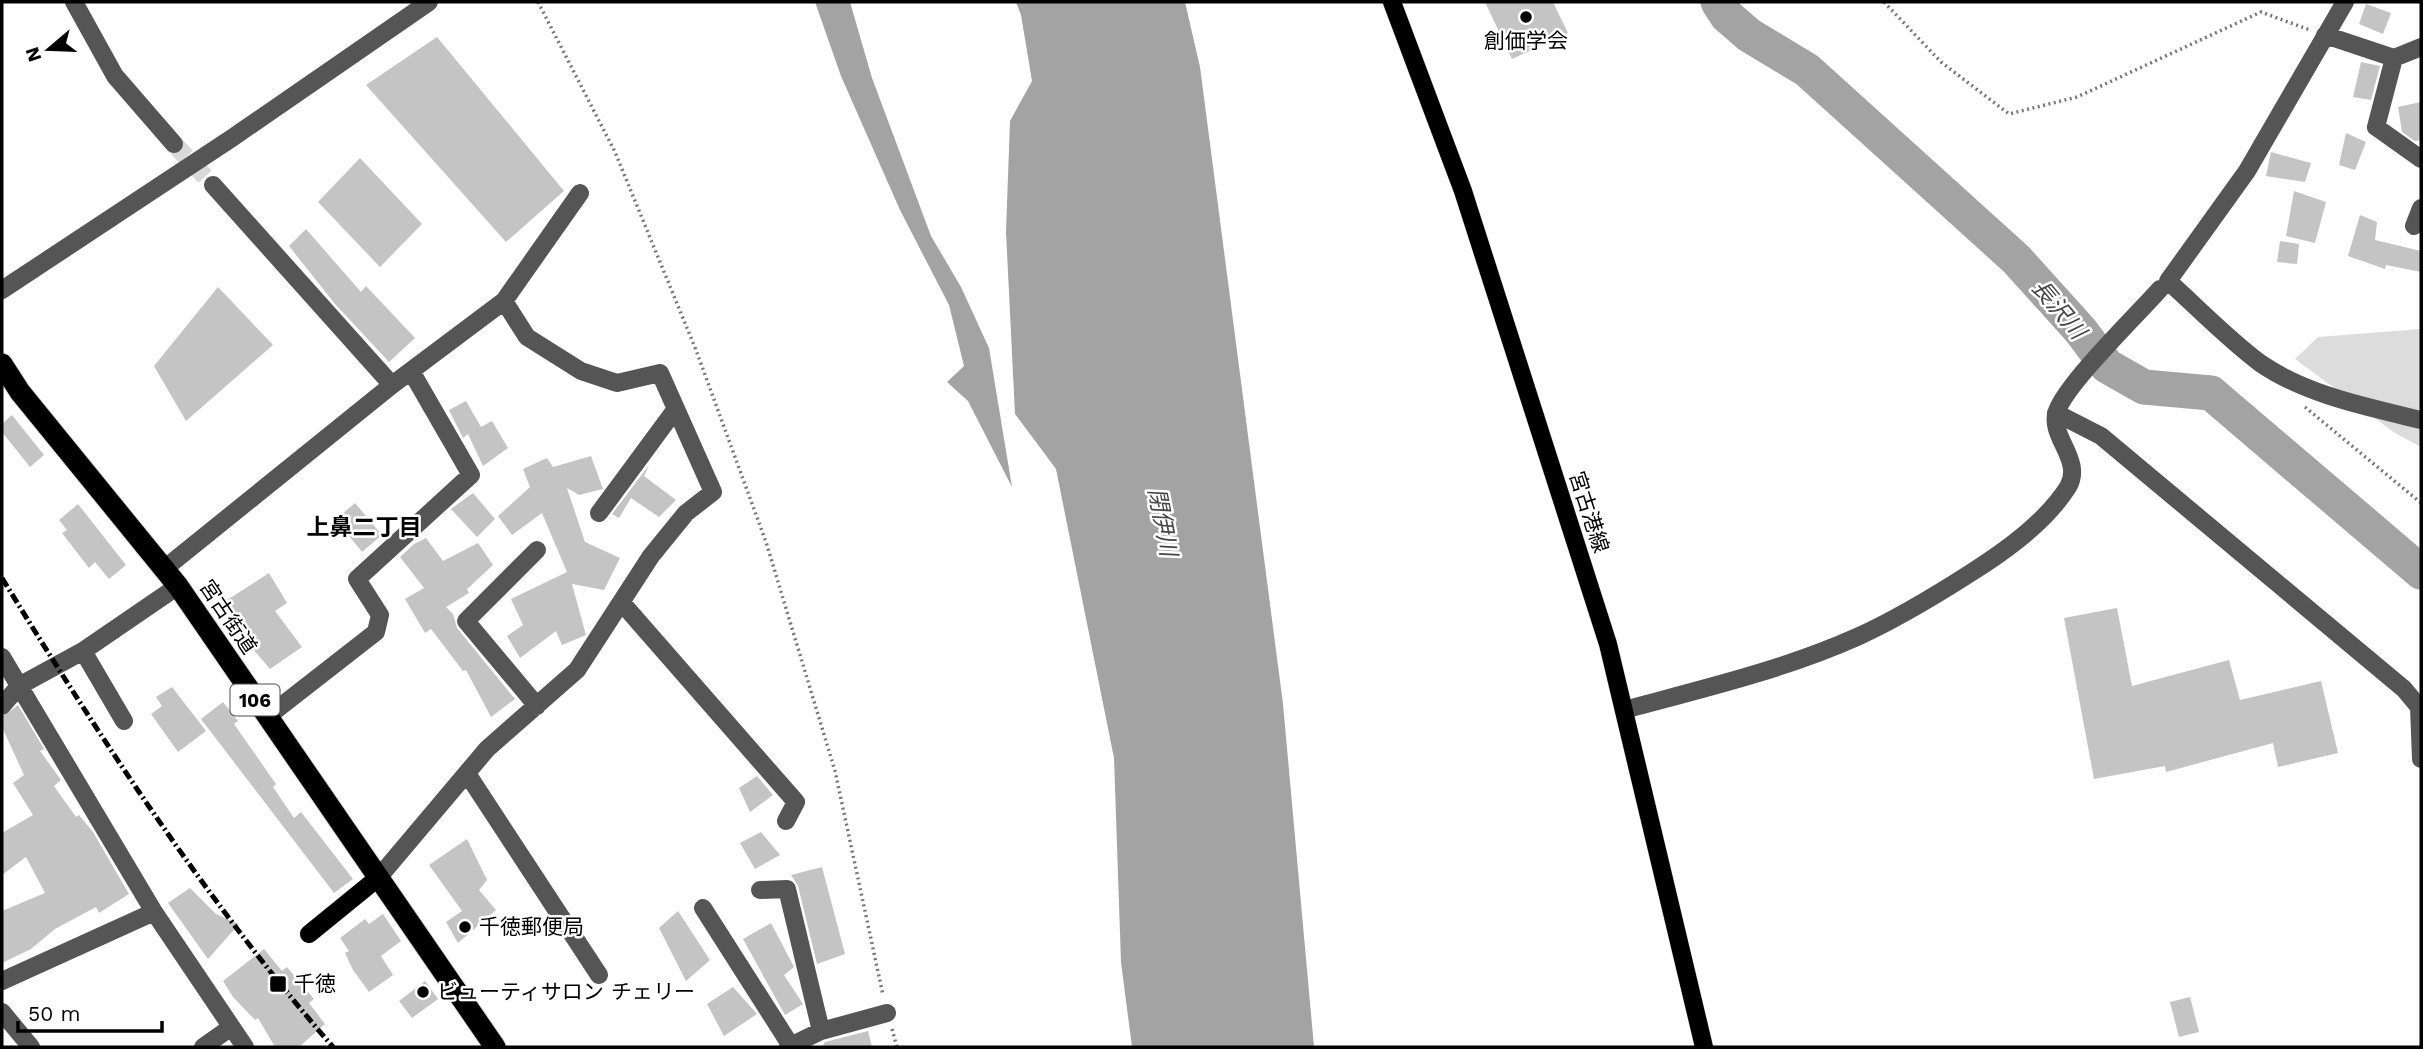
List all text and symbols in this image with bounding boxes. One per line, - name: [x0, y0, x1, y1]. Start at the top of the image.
- marker: 創価学会: [1518, 9, 1534, 25]
- north arrow: [14, 14, 84, 84]
- place label: 創価学会: [1484, 28, 1568, 53]
- text: N: [20, 44, 47, 65]
- water label: 長沢川: [2026, 274, 2093, 347]
- street label: 宮古港線: [1565, 468, 1614, 556]
- water label: 閉伊川: [1143, 486, 1183, 561]
- district label: 上鼻二丁目: [307, 514, 422, 541]
- street label: 宮古街道: [195, 575, 262, 659]
- road number: 106: [230, 684, 280, 716]
- place label: 千徳郵便局: [479, 914, 584, 939]
- marker: 千徳郵便局: [457, 919, 473, 935]
- place label: 千徳: [294, 971, 336, 996]
- marker: 千徳: [268, 974, 288, 994]
- place label: ビューティサロン チェリー: [437, 979, 695, 1004]
- marker: ビューティサロン チェリー: [415, 984, 431, 1000]
- scale bar: [18, 990, 161, 1034]
- text: 50 m: [28, 1001, 80, 1026]

